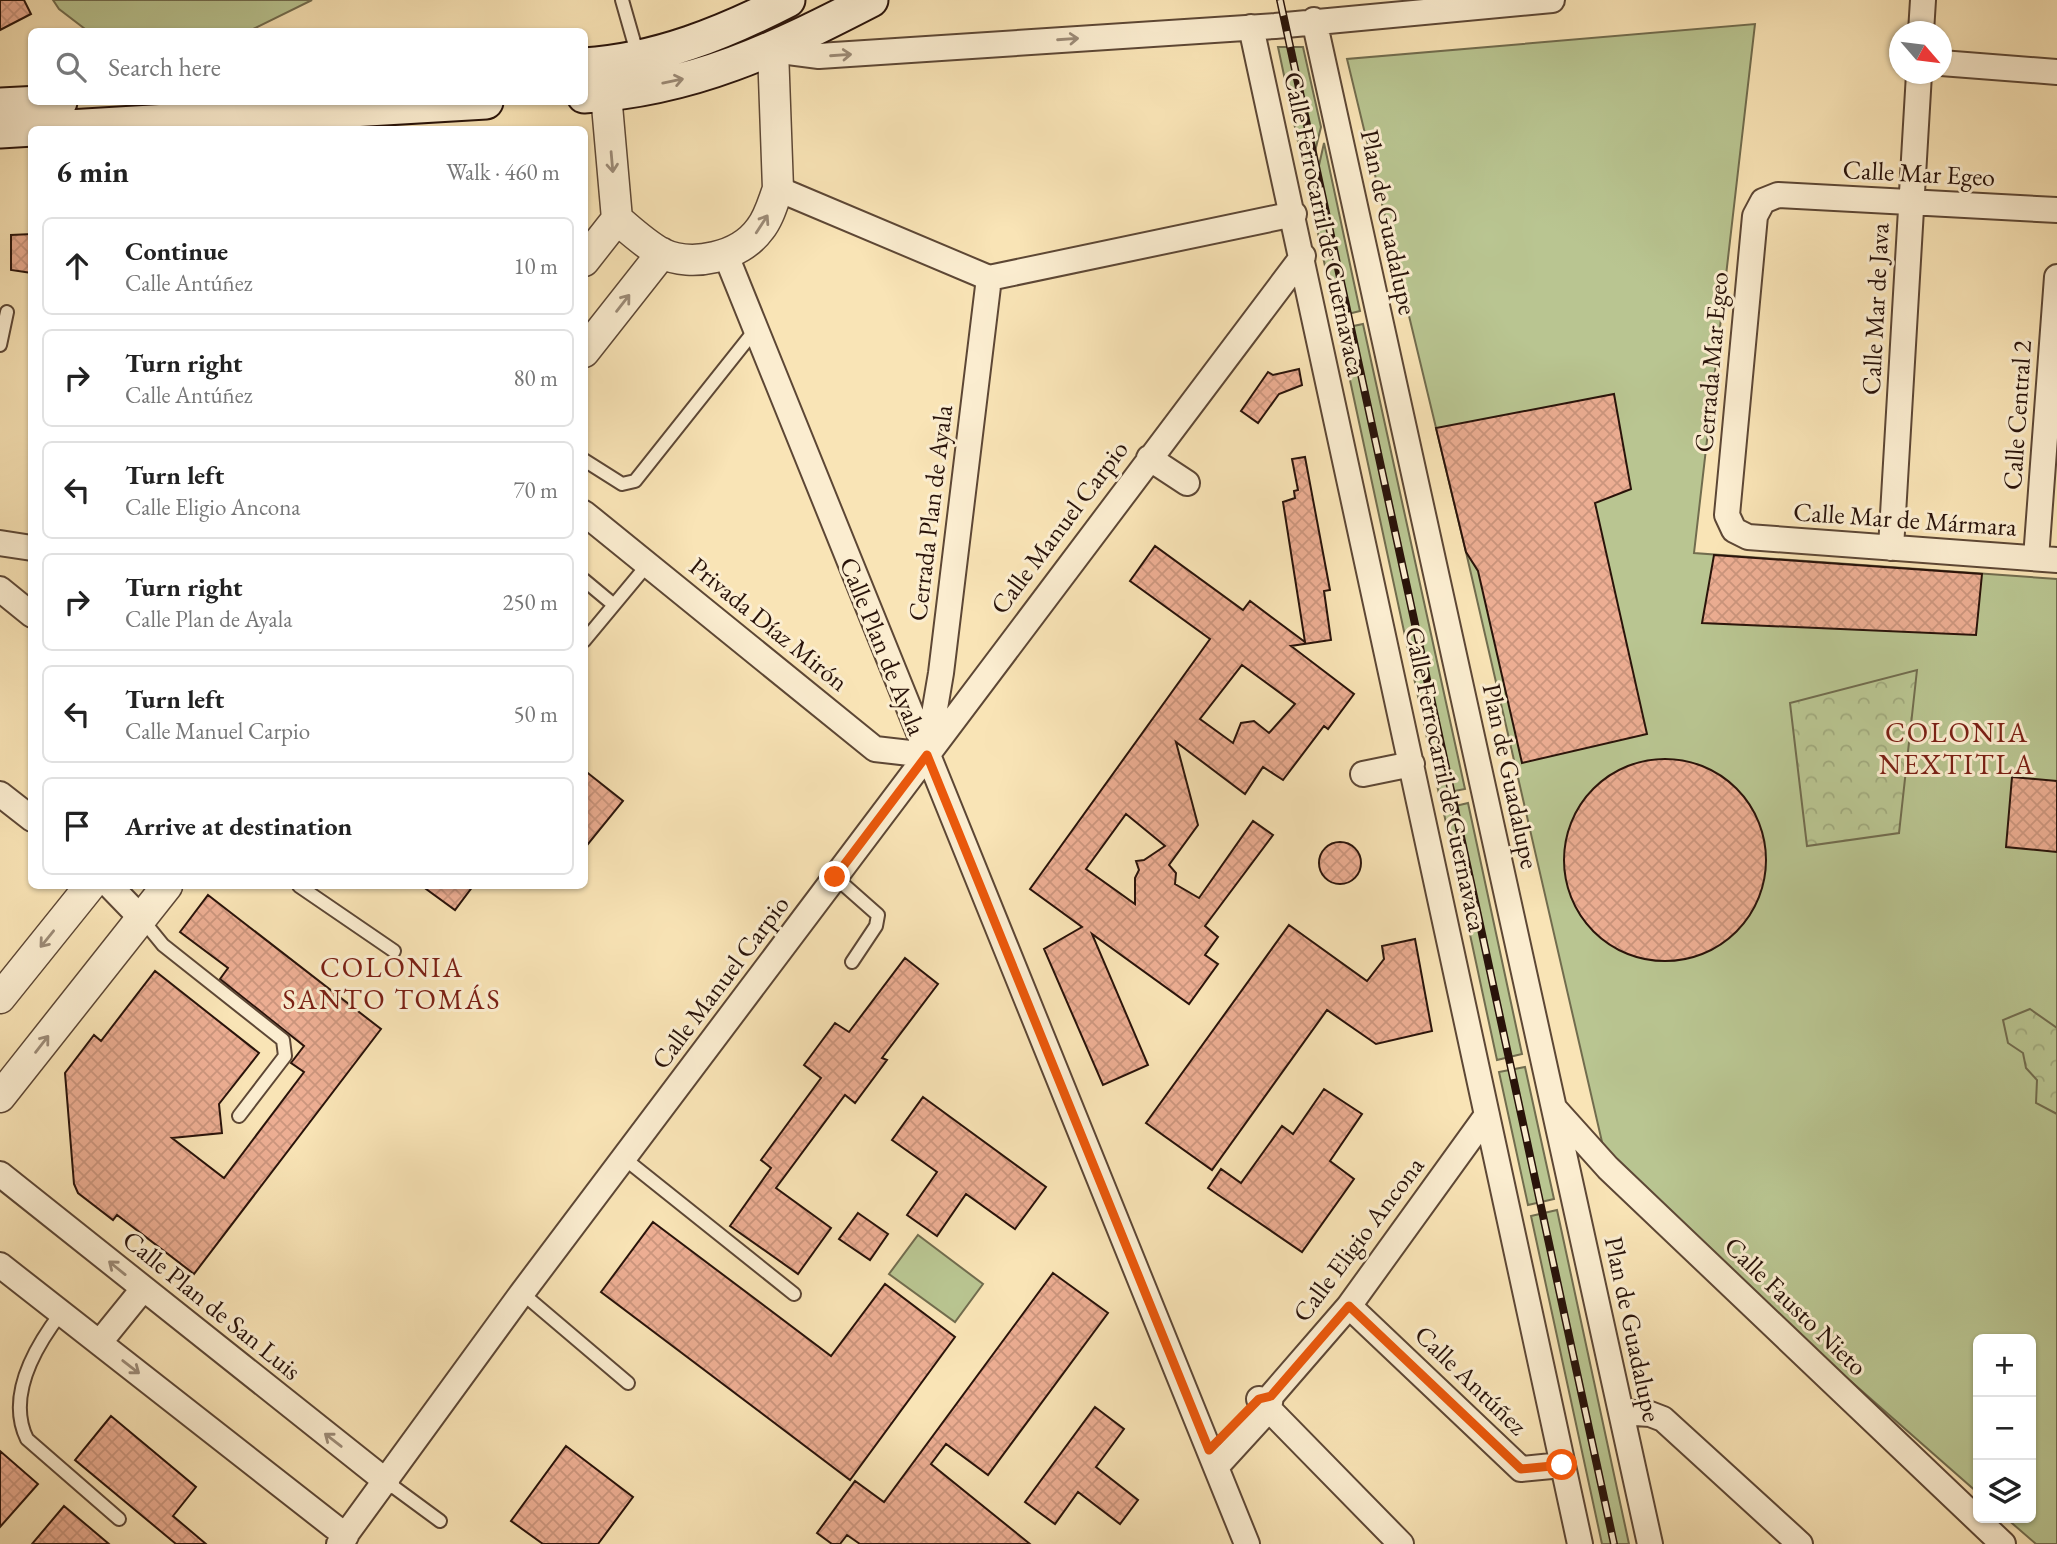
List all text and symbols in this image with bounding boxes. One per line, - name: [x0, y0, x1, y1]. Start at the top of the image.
- north arrow: [1889, 21, 1952, 84]
- search box: [28, 28, 588, 105]
- one-way arrow: [1056, 32, 1078, 45]
- icon: search: [52, 48, 90, 86]
- one-way arrow: [829, 48, 852, 61]
- text: Search here: [108, 50, 221, 84]
- street label: Calle Ferrocarril de Cuernavaca: [1276, 69, 1374, 380]
- one-way arrow: [661, 73, 684, 87]
- street label: Plan de Guadalupe: [1353, 126, 1425, 318]
- one-way arrow: [606, 150, 619, 173]
- text: 6 min: [56, 152, 129, 191]
- street label: Calle Mar Egeo: [1842, 152, 1996, 194]
- text: Walk · 460 m: [446, 157, 560, 187]
- one-way arrow: [755, 215, 770, 234]
- street label: Calle Mar de Java: [1854, 221, 1897, 396]
- text: Continue: [125, 234, 228, 268]
- icon: ahead: [58, 247, 96, 285]
- text: 10 m: [513, 251, 558, 281]
- text: Calle Antúñez: [125, 268, 252, 298]
- street label: Cerrada Mar Egeo: [1686, 270, 1736, 454]
- one-way arrow: [616, 294, 631, 312]
- street label: Calle Central 2: [1995, 338, 2039, 491]
- text: Turn right: [125, 346, 243, 380]
- icon: right: [58, 359, 96, 397]
- text: 80 m: [513, 363, 558, 393]
- text: Calle Antúñez: [125, 380, 252, 410]
- street label: Cerrada Plan de Ayala: [900, 402, 960, 623]
- street label: Calle Manuel Carpio: [982, 433, 1136, 621]
- text: Turn left: [125, 458, 224, 492]
- icon: left: [58, 471, 96, 509]
- text: 70 m: [513, 475, 558, 505]
- text: Calle Eligio Ancona: [125, 492, 301, 522]
- street label: Calle Mar de Mármara: [1792, 494, 2018, 544]
- street label: Privada Díaz Mirón: [682, 549, 856, 699]
- street label: Calle Plan de Ayala: [832, 552, 934, 741]
- text: Turn right: [125, 570, 243, 604]
- icon: right: [58, 583, 96, 621]
- text: 250 m: [502, 587, 558, 617]
- text: Calle Plan de Ayala: [125, 604, 292, 634]
- street label: Calle Ferrocarril de Cuernavaca: [1397, 624, 1495, 935]
- street label: Plan de Guadalupe: [1475, 680, 1547, 872]
- text: Turn left: [125, 682, 224, 716]
- icon: left: [58, 695, 96, 733]
- text: 50 m: [513, 699, 558, 729]
- district label: COLONIA NEXTITLA: [1879, 714, 2035, 782]
- text: Calle Manuel Carpio: [125, 716, 310, 746]
- icon: arrive: [58, 807, 96, 845]
- text: Arrive at destination: [125, 809, 352, 843]
- route end: [819, 861, 850, 892]
- street label: Calle Manuel Carpio: [643, 888, 797, 1076]
- one-way arrow: [40, 929, 55, 947]
- district label: COLONIA SANTO TOMÁS: [283, 949, 501, 1017]
- one-way arrow: [35, 1035, 50, 1053]
- street label: Calle Eligio Ancona: [1285, 1149, 1432, 1328]
- street label: Calle Plan de San Luis: [116, 1223, 308, 1387]
- street label: Calle Fausto Nieto: [1717, 1229, 1875, 1383]
- street label: Plan de Guadalupe: [1597, 1233, 1669, 1425]
- one-way arrow: [108, 1260, 126, 1275]
- street label: Calle Antúñez: [1407, 1318, 1535, 1442]
- map controls: [1973, 1334, 2036, 1523]
- button: +: [1973, 1334, 2036, 1397]
- one-way arrow: [122, 1359, 140, 1375]
- button: −: [1973, 1397, 2036, 1460]
- one-way arrow: [325, 1432, 343, 1447]
- route start: [1546, 1449, 1577, 1480]
- button: layers: [1973, 1460, 2036, 1523]

